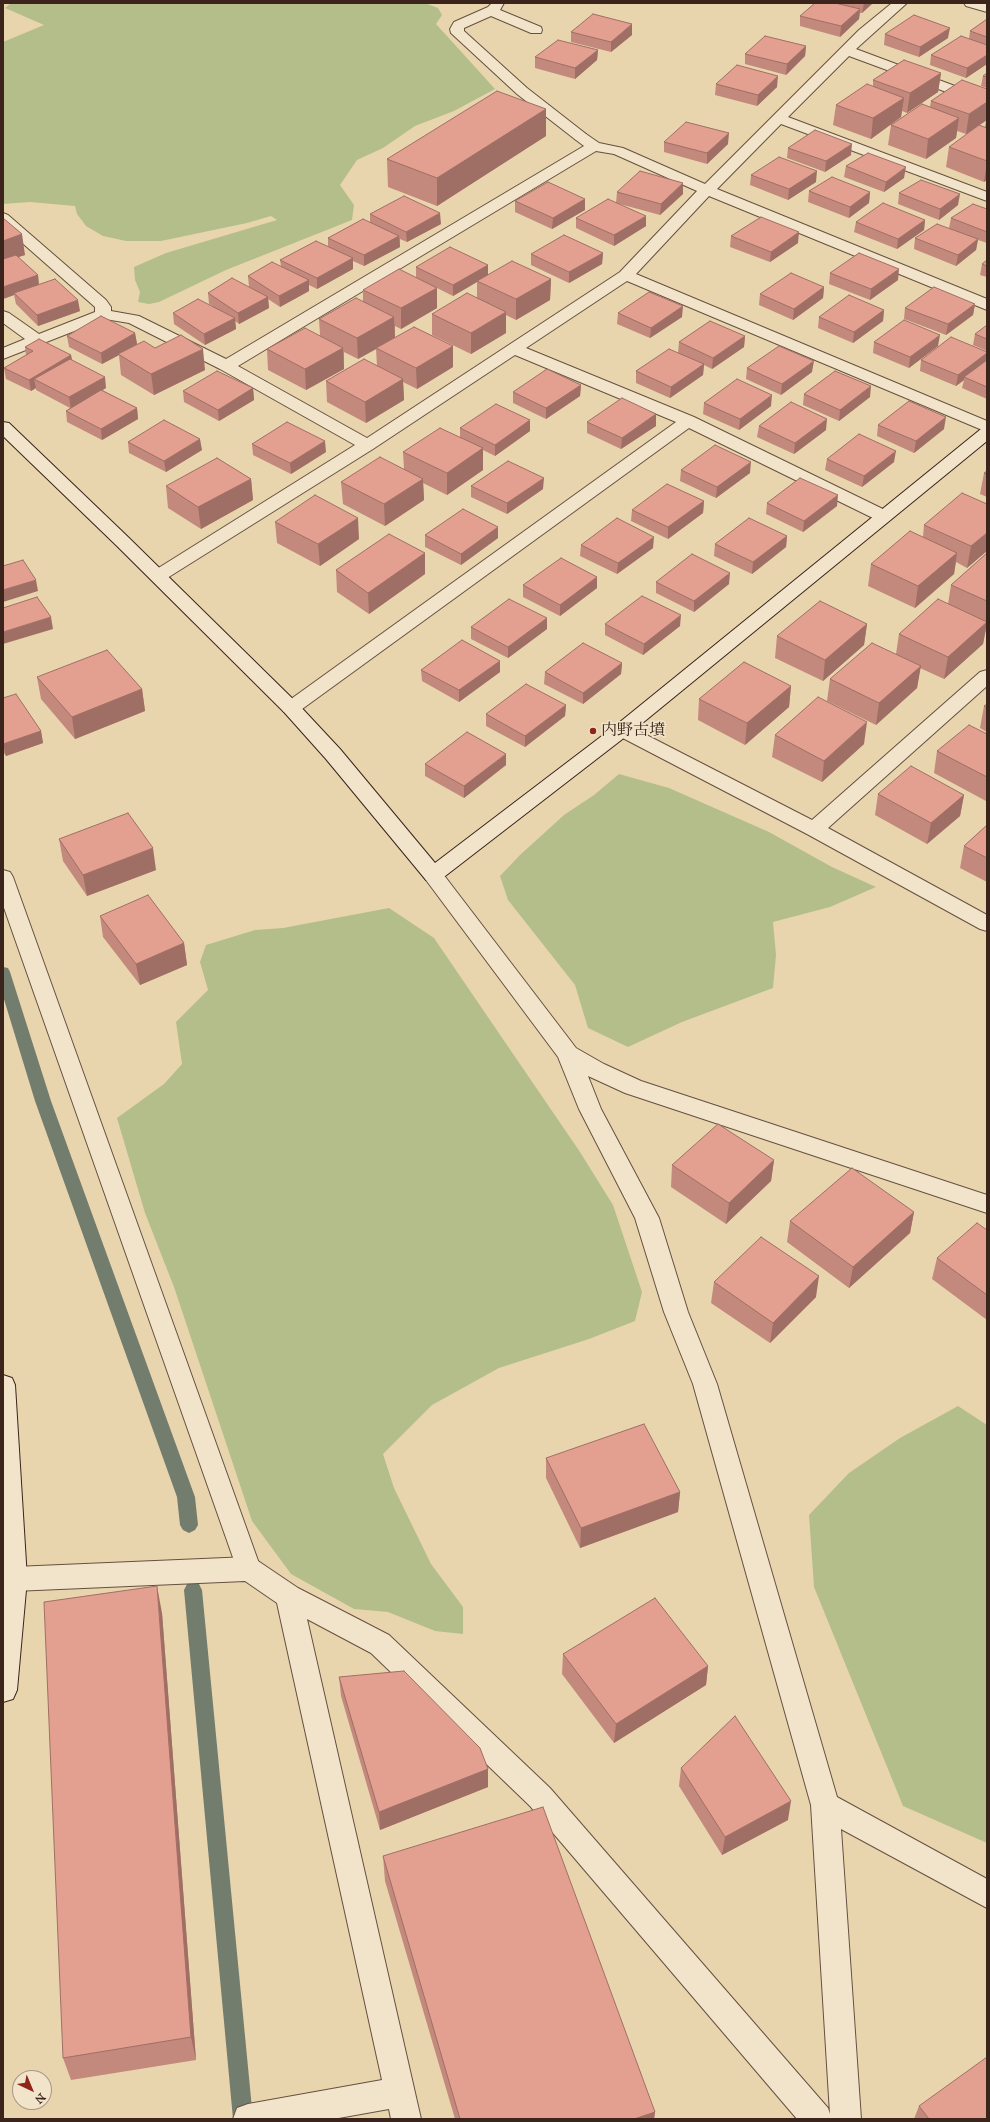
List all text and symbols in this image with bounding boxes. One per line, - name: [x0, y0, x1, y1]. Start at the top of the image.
- place label: 内野古墳: [601, 721, 665, 741]
- marker: 内野古墳: [588, 726, 598, 736]
- north arrow: [12, 2070, 52, 2110]
- text: N: [32, 2090, 48, 2106]

